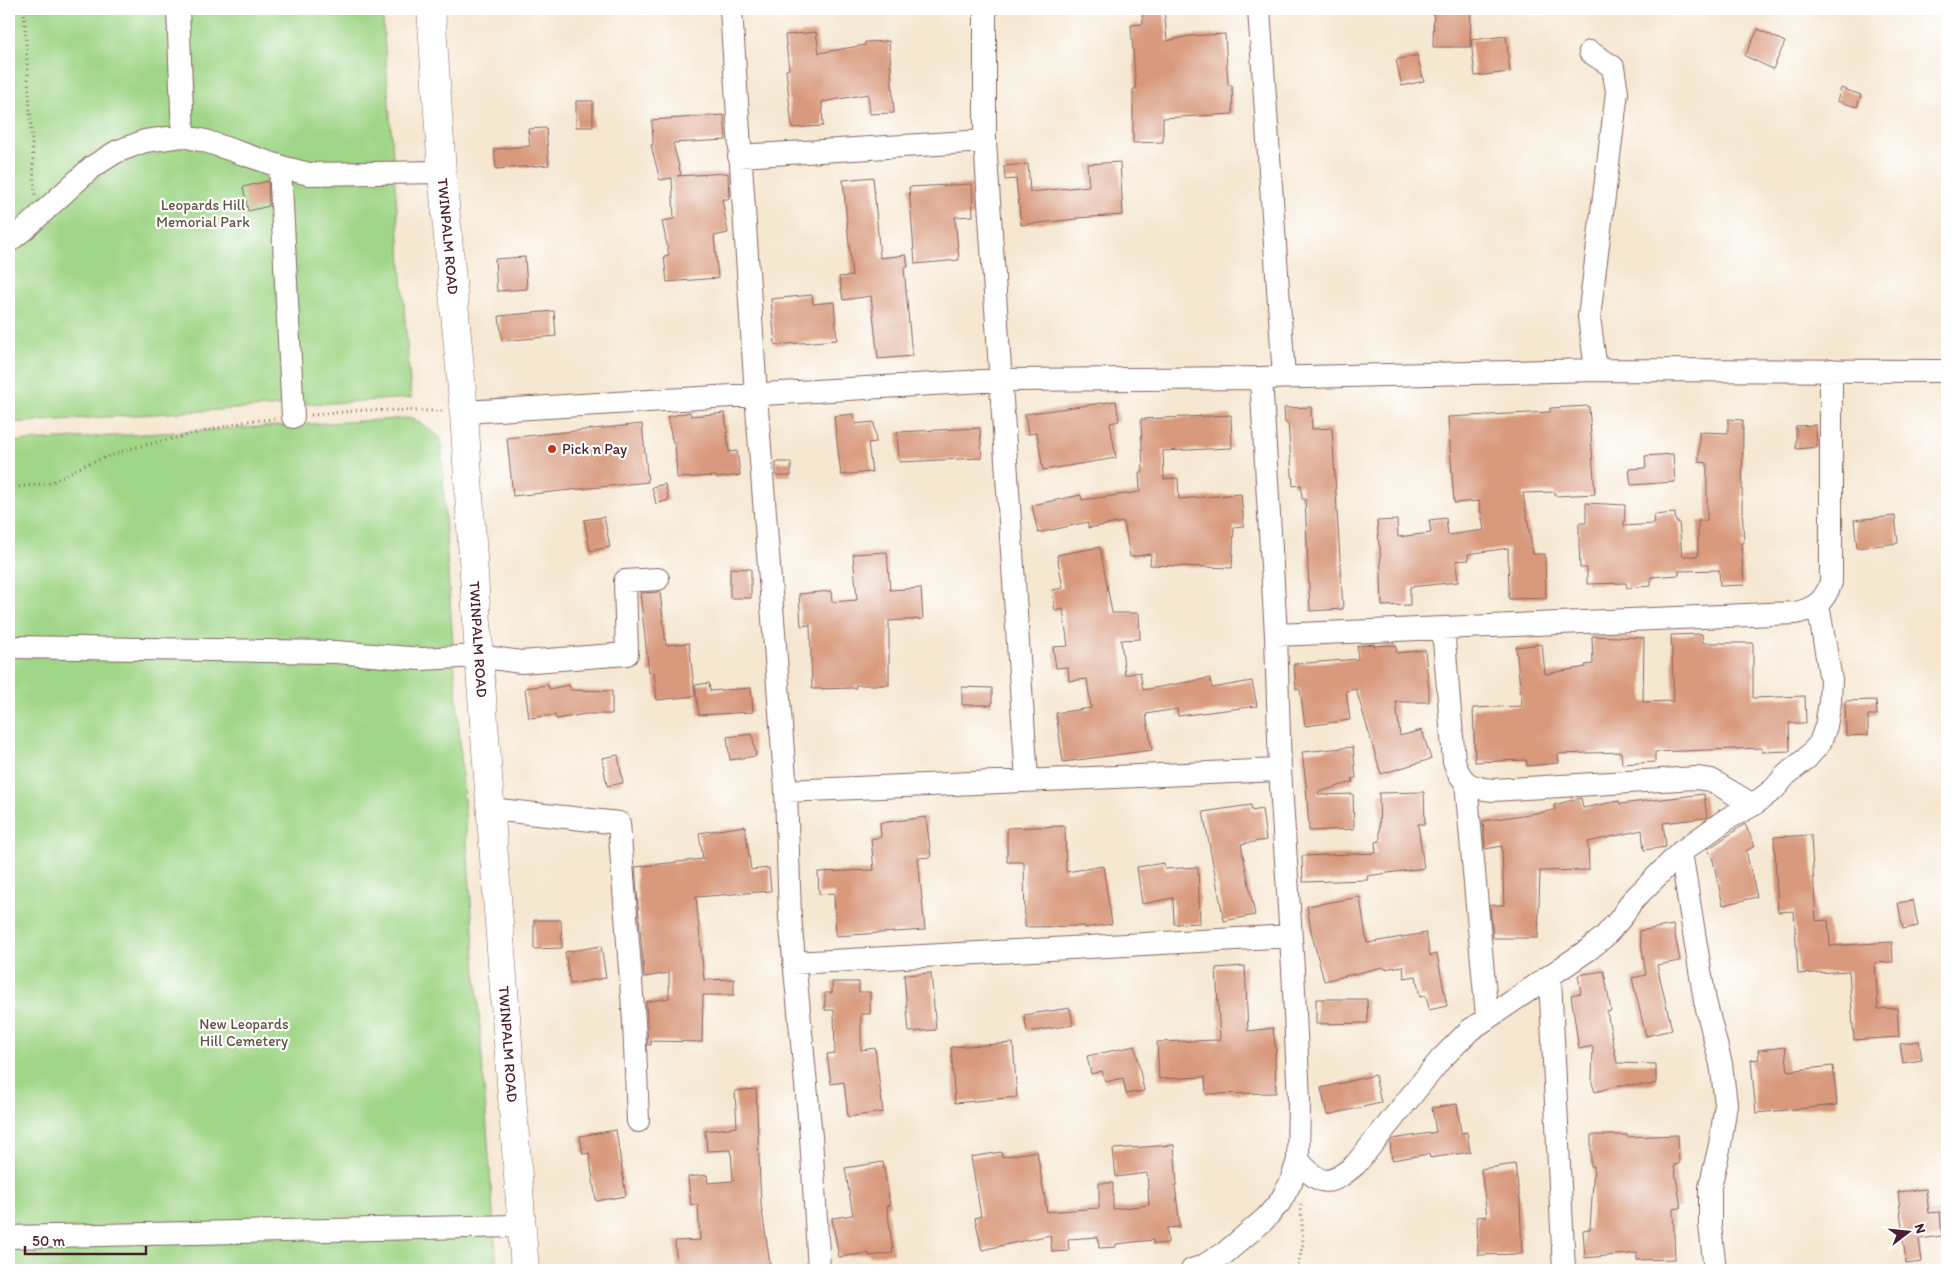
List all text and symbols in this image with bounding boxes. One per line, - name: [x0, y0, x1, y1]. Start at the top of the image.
- street label: TWINPALM ROAD: [434, 177, 462, 295]
- park label: Leopards Hill Memorial Park: [156, 196, 250, 231]
- place label: Pick n Pay: [562, 440, 627, 458]
- marker: Pick n Pay: [546, 443, 558, 455]
- street label: TWINPALM ROAD: [465, 580, 491, 698]
- street label: TWINPALM ROAD: [495, 985, 521, 1103]
- park label: New Leopards Hill Cemetery: [199, 1015, 289, 1050]
- north arrow: [1884, 1206, 1934, 1256]
- text: N: [1911, 1222, 1929, 1235]
- scale bar: [25, 1224, 146, 1256]
- text: 50 m: [32, 1232, 65, 1250]

